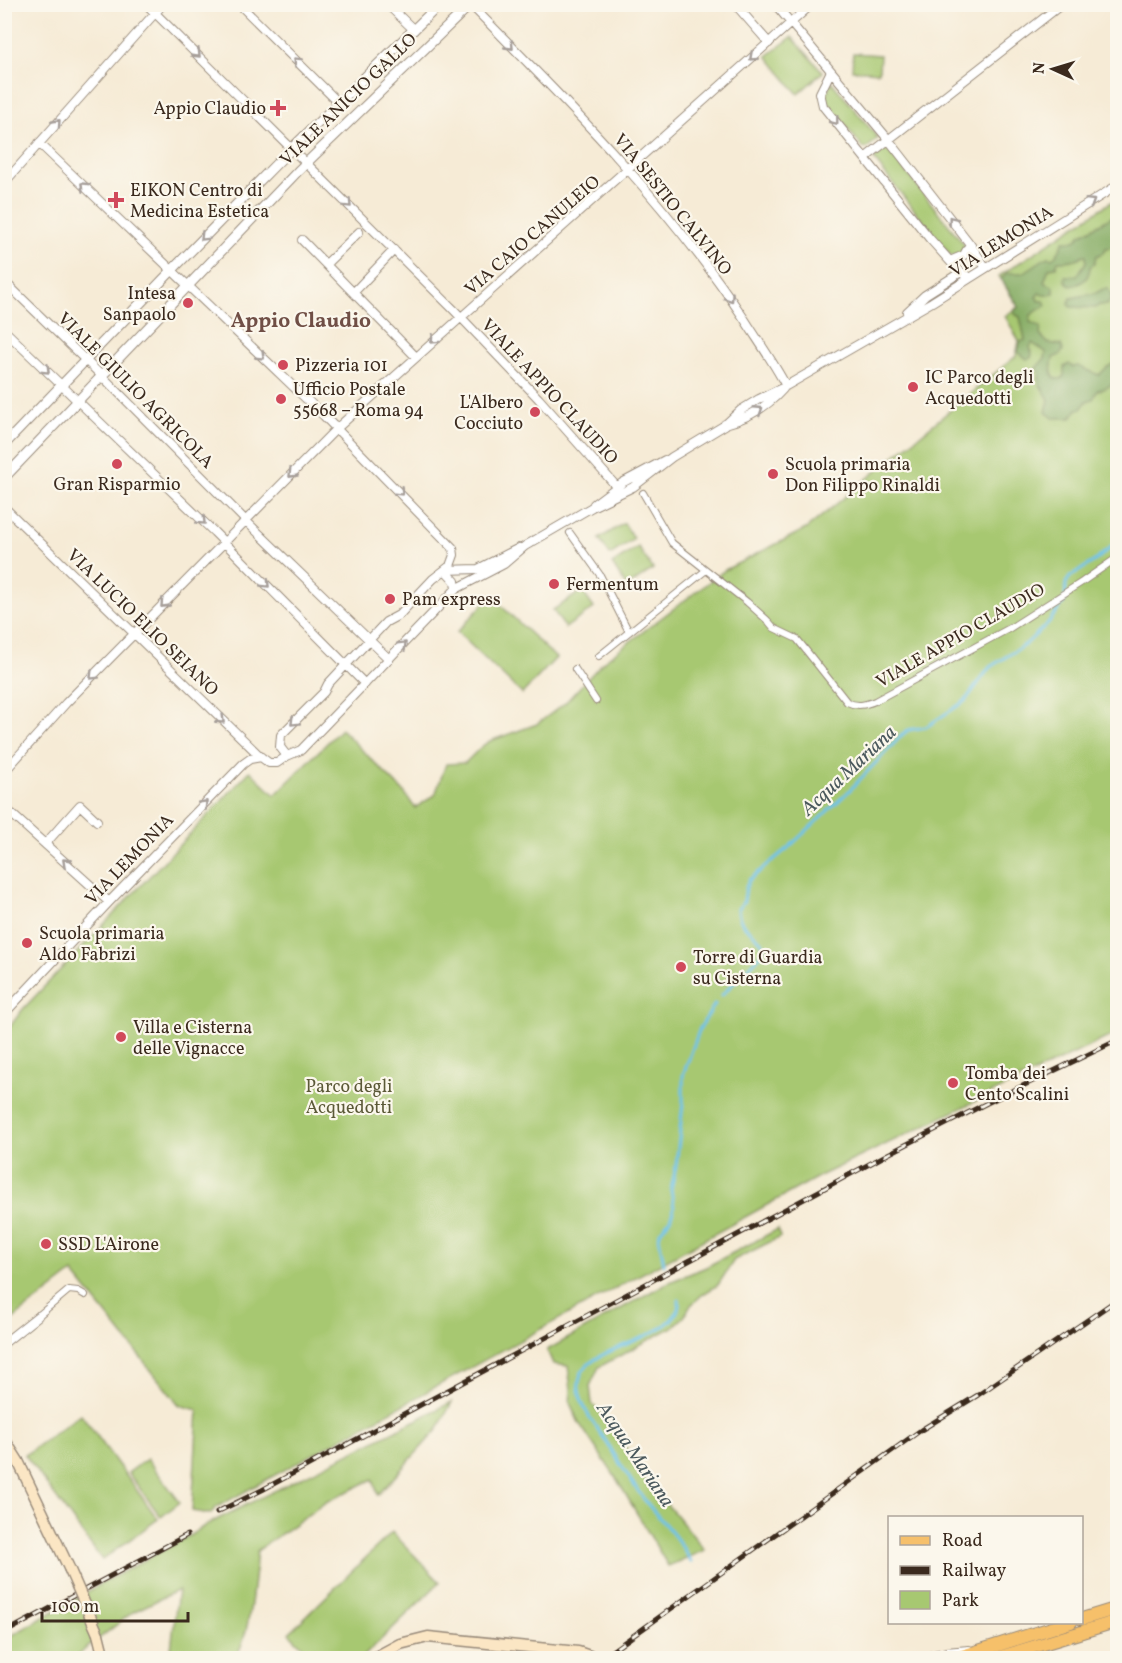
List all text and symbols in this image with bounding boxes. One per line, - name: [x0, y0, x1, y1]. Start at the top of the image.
- street label: VIALE ANICIO GALLO: [275, 28, 423, 172]
- one-way arrow: [503, 39, 514, 50]
- north arrow: [1023, 39, 1083, 99]
- one-way arrow: [189, 46, 200, 57]
- one-way arrow: [749, 50, 760, 61]
- one-way arrow: [293, 58, 304, 69]
- text: N: [1029, 61, 1051, 75]
- place label: Appio Claudio: [153, 97, 266, 122]
- marker: Appio Claudio: [271, 101, 285, 115]
- one-way arrow: [828, 114, 839, 125]
- one-way arrow: [50, 120, 61, 130]
- street label: VIA SESTIO CALVINO: [607, 129, 737, 281]
- street label: VIA CAIO CANULEIO: [460, 170, 606, 302]
- place label: EIKON Centro di Medicina Estetica: [130, 179, 269, 225]
- one-way arrow: [80, 182, 90, 193]
- marker: EIKON Centro di Medicina Estetica: [107, 191, 125, 209]
- one-way arrow: [340, 196, 351, 207]
- one-way arrow: [1084, 198, 1095, 209]
- street label: VIA LEMONIA: [945, 200, 1059, 284]
- one-way arrow: [949, 216, 960, 227]
- one-way arrow: [200, 230, 211, 240]
- place label: Intesa Sanpaolo: [103, 282, 176, 328]
- one-way arrow: [723, 291, 734, 302]
- marker: Intesa Sanpaolo: [181, 296, 195, 310]
- street label: VIALE GIULIO AGRICOLA: [51, 307, 219, 475]
- district label: Appio Claudio: [231, 307, 371, 336]
- street label: VIALE APPIO CLAUDIO: [475, 314, 623, 470]
- one-way arrow: [430, 333, 441, 344]
- one-way arrow: [253, 348, 264, 359]
- place label: Pizzeria 101: [295, 354, 388, 379]
- marker: Pizzeria 101: [276, 358, 290, 372]
- one-way arrow: [39, 363, 50, 374]
- place label: IC Parco degli Acquedotti: [925, 366, 1034, 412]
- place label: Ufficio Postale 55668 – Roma 94: [293, 378, 424, 424]
- marker: IC Parco degli Acquedotti: [906, 380, 920, 394]
- place label: L'Albero Cocciuto: [454, 391, 523, 437]
- marker: Ufficio Postale 55668 – Roma 94: [274, 392, 288, 406]
- marker: L'Albero Cocciuto: [528, 405, 542, 419]
- one-way arrow: [752, 406, 763, 417]
- place label: Scuola primaria Don Filippo Rinaldi: [785, 453, 940, 499]
- marker: Gran Risparmio: [110, 457, 124, 471]
- one-way arrow: [289, 466, 300, 477]
- marker: Scuola primaria Don Filippo Rinaldi: [766, 467, 780, 481]
- place label: Gran Risparmio: [53, 473, 181, 498]
- one-way arrow: [392, 485, 403, 496]
- one-way arrow: [194, 513, 205, 524]
- street label: VIA LUCIO ELIO SEIANO: [60, 544, 223, 702]
- place label: Fermentum: [566, 573, 659, 598]
- one-way arrow: [259, 577, 269, 588]
- marker: Fermentum: [547, 577, 561, 591]
- street label: VIALE APPIO CLAUDIO: [872, 578, 1050, 695]
- place label: Pam express: [402, 588, 501, 613]
- marker: Pam express: [383, 592, 397, 606]
- one-way arrow: [161, 597, 172, 608]
- one-way arrow: [396, 642, 407, 652]
- one-way arrow: [89, 669, 99, 680]
- one-way arrow: [214, 712, 225, 723]
- one-way arrow: [291, 714, 302, 725]
- water label: Acqua Mariana: [795, 720, 903, 824]
- one-way arrow: [196, 800, 207, 811]
- street label: VIA LEMONIA: [80, 809, 180, 911]
- one-way arrow: [63, 858, 73, 869]
- place label: Scuola primaria Aldo Fabrizi: [39, 922, 165, 968]
- marker: Scuola primaria Aldo Fabrizi: [20, 936, 34, 950]
- place label: Torre di Guardia su Cisterna: [693, 946, 823, 992]
- marker: Torre di Guardia su Cisterna: [674, 960, 688, 974]
- place label: Villa e Cisterna delle Vignacce: [133, 1016, 252, 1062]
- marker: Villa e Cisterna delle Vignacce: [114, 1030, 128, 1044]
- place label: Tomba dei Cento Scalini: [965, 1062, 1069, 1108]
- park label: Parco degli Acquedotti: [306, 1075, 392, 1121]
- marker: Tomba dei Cento Scalini: [946, 1076, 960, 1090]
- place label: SSD L'Airone: [58, 1233, 159, 1258]
- marker: SSD L'Airone: [39, 1237, 53, 1251]
- water label: Acqua Mariana: [588, 1396, 680, 1513]
- legend: [888, 1516, 1083, 1624]
- text: Road: [942, 1529, 983, 1554]
- text: Railway: [942, 1559, 1006, 1584]
- scale bar: [42, 1585, 188, 1623]
- text: Park: [942, 1589, 979, 1614]
- text: 100 m: [51, 1595, 100, 1620]

